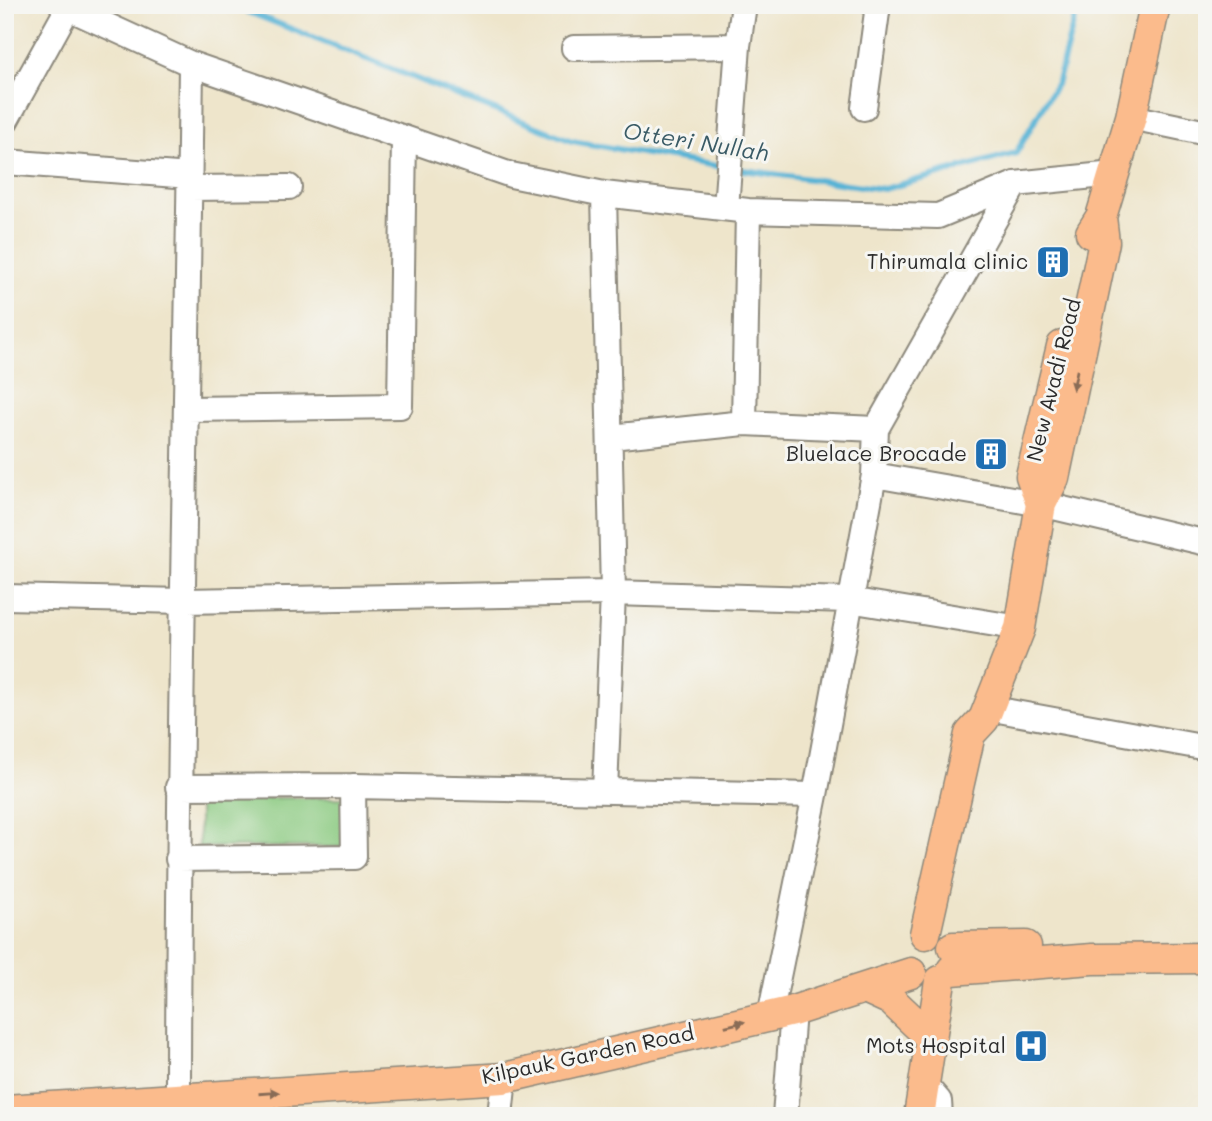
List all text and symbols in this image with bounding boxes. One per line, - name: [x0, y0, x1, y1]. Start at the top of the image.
- water label: Otteri Nullah: [621, 115, 771, 167]
- building icon: Thirumala clinic: [1034, 243, 1072, 281]
- place label: Thirumala clinic: [867, 247, 1028, 274]
- street label: New Avadi Road: [1019, 295, 1086, 464]
- one-way arrow: [1069, 369, 1080, 391]
- building icon: Bluelace Brocade: [972, 435, 1010, 473]
- place label: Bluelace Brocade: [786, 439, 967, 466]
- street label: Kilpauk Garden Road: [479, 1018, 696, 1089]
- one-way arrow: [724, 1018, 746, 1029]
- hospital icon: Mots Hospital: [1012, 1027, 1050, 1065]
- place label: Mots Hospital: [866, 1031, 1006, 1058]
- one-way arrow: [258, 1087, 280, 1098]

